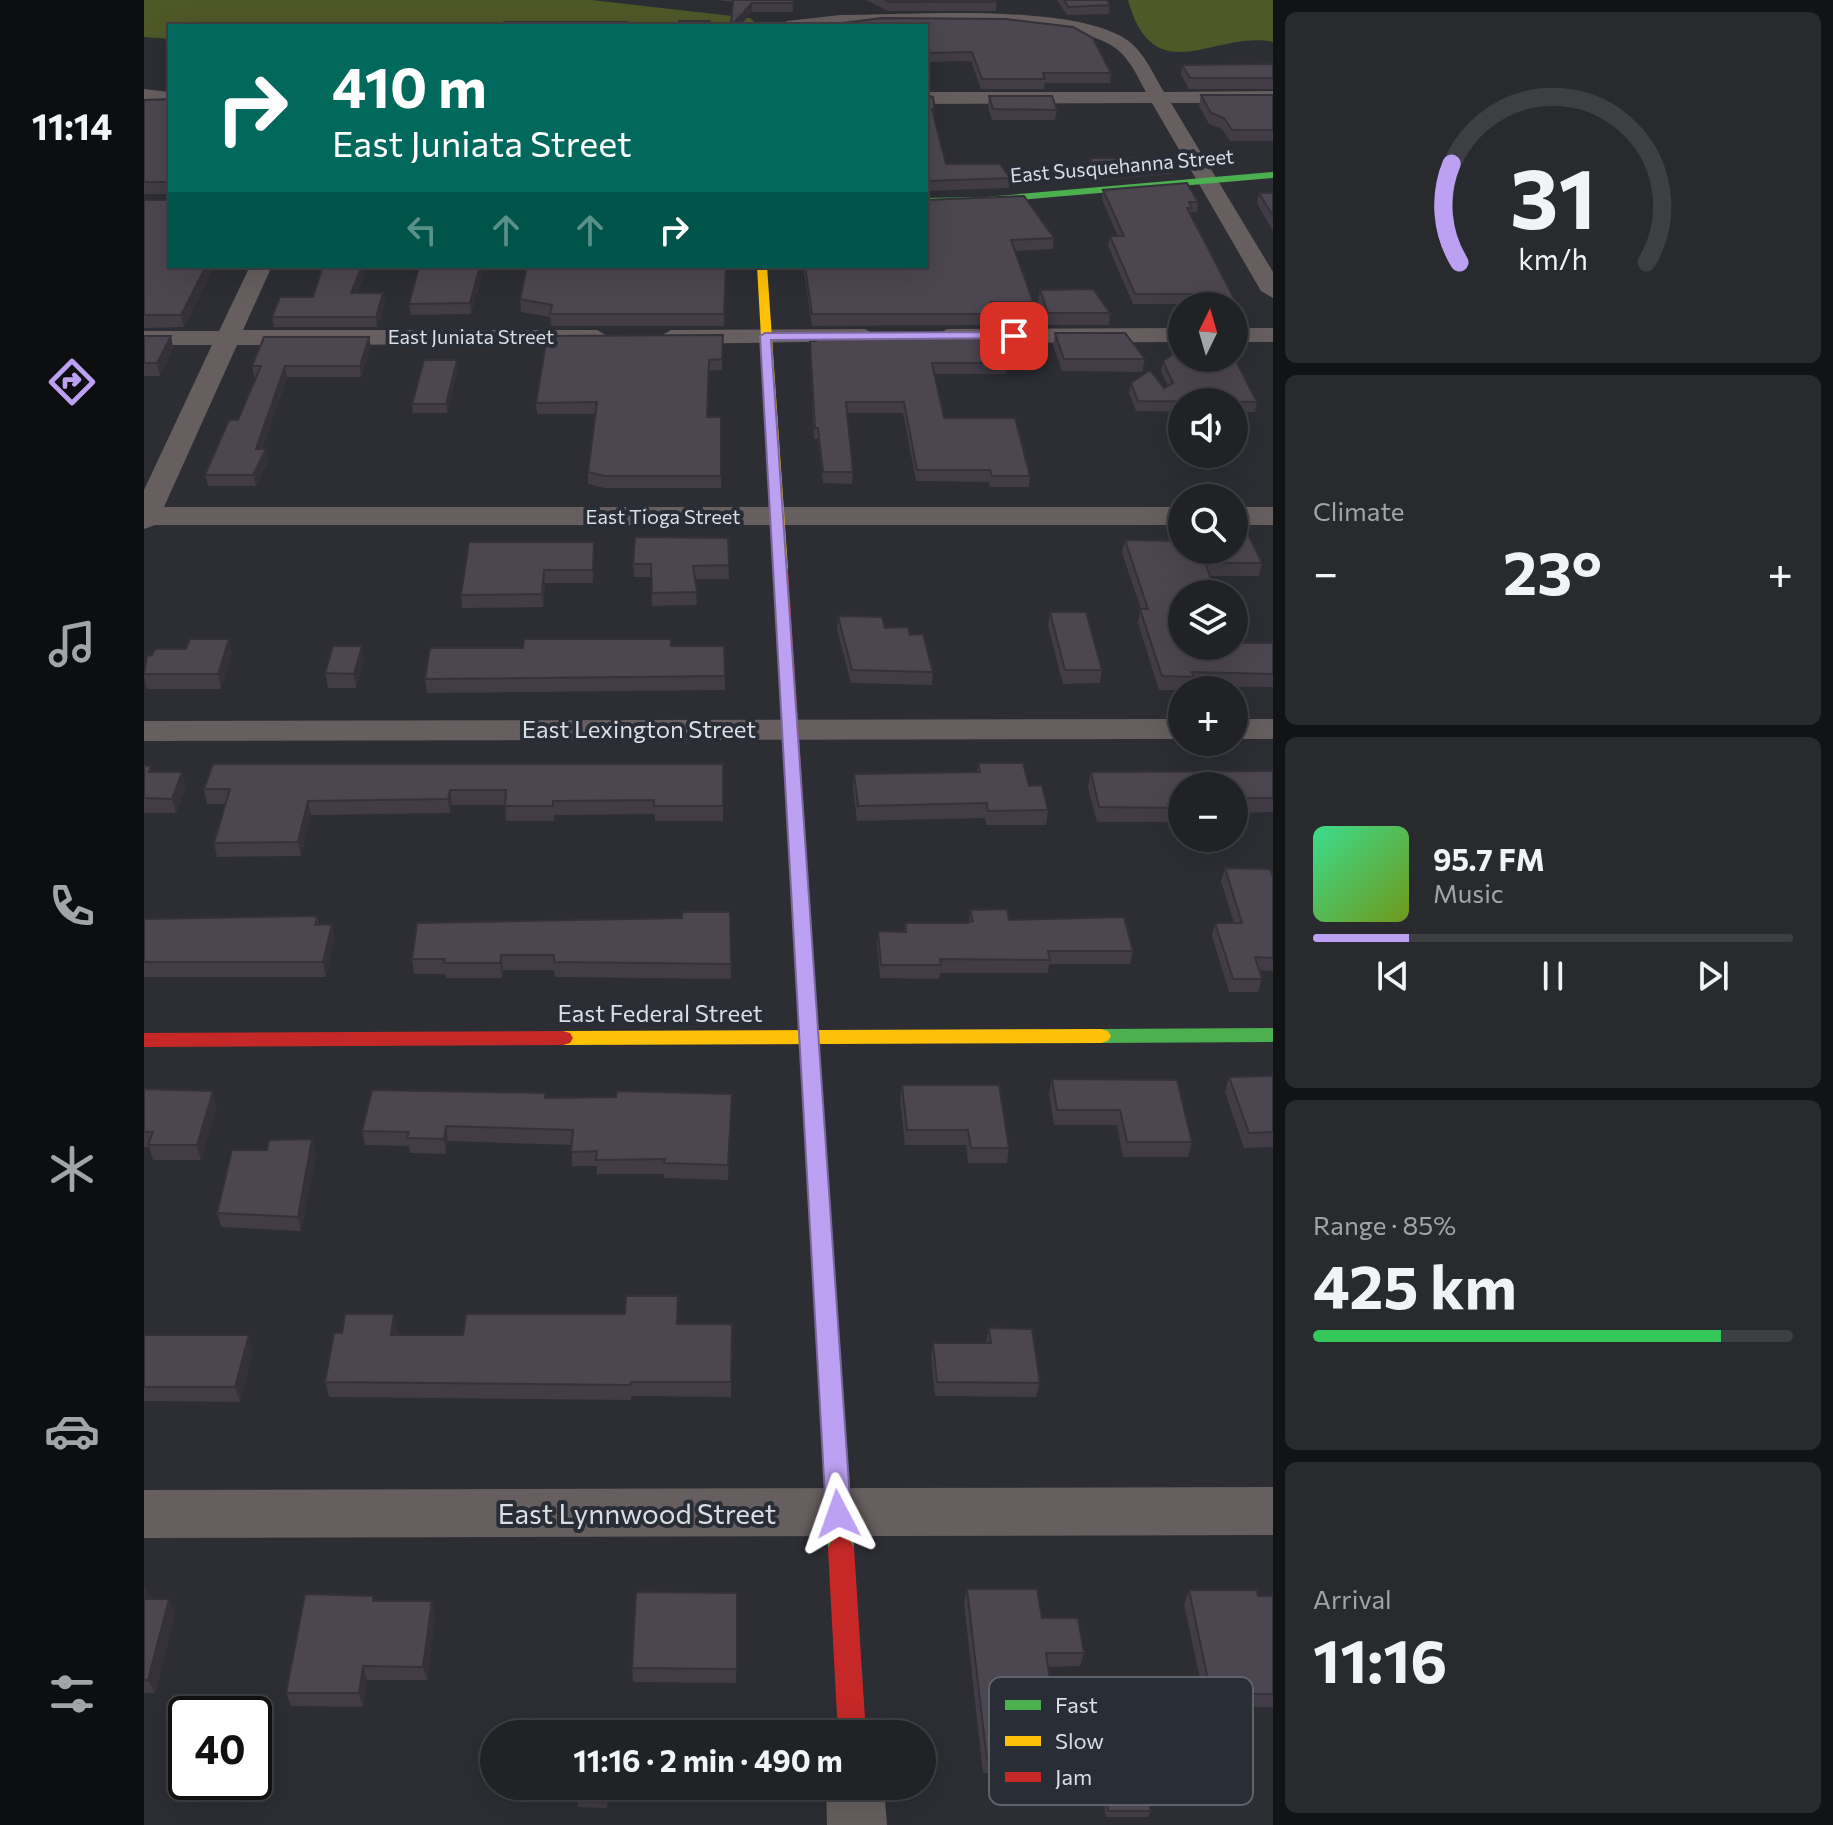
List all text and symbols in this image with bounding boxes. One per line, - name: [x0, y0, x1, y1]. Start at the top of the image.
- text: 410 m: [332, 51, 487, 120]
- icon: right: [200, 56, 304, 160]
- text: 11:14: [32, 103, 112, 147]
- text: East Juniata Street: [332, 120, 632, 164]
- street label: East Susquehanna Street: [1009, 143, 1235, 187]
- text: 31: [1510, 144, 1596, 246]
- icon: left: [400, 208, 444, 252]
- icon: ahead: [484, 208, 528, 252]
- icon: ahead: [568, 208, 612, 252]
- icon: right: [652, 208, 696, 252]
- text: km/h: [1518, 241, 1588, 276]
- north arrow: [1168, 292, 1248, 372]
- map controls: [1168, 292, 1248, 852]
- pin: [980, 302, 1048, 370]
- icon: arrive: [992, 314, 1036, 358]
- street label: East Juniata Street: [388, 324, 554, 348]
- icon: directions: [44, 354, 100, 410]
- button: sound: [1168, 388, 1248, 468]
- button: search: [1168, 484, 1248, 564]
- text: Climate: [1313, 495, 1405, 526]
- street label: East Tioga Street: [586, 504, 740, 528]
- text: 23°: [1503, 534, 1602, 607]
- text: −: [1313, 544, 1338, 598]
- text: +: [1767, 544, 1793, 598]
- button: layers: [1168, 580, 1248, 660]
- icon: music: [44, 616, 100, 672]
- button: +: [1168, 676, 1248, 756]
- street label: East Lexington Street: [522, 714, 756, 743]
- button: −: [1168, 772, 1248, 852]
- text: 95.7 FM: [1433, 840, 1545, 877]
- text: Music: [1433, 877, 1504, 908]
- icon: phone: [44, 878, 100, 934]
- icon: previous: [1371, 954, 1415, 998]
- icon: pause: [1531, 954, 1575, 998]
- icon: next: [1691, 954, 1735, 998]
- street label: East Federal Street: [558, 998, 763, 1027]
- icon: climate: [44, 1141, 100, 1197]
- text: Range · 85%: [1313, 1209, 1456, 1240]
- text: 425 km: [1313, 1248, 1517, 1321]
- icon: car: [44, 1403, 100, 1459]
- position arrow: [796, 1472, 880, 1556]
- street label: East Lynnwood Street: [498, 1496, 776, 1530]
- text: Arrival: [1313, 1583, 1392, 1614]
- text: 11:16: [1313, 1622, 1447, 1695]
- icon: filters: [44, 1666, 100, 1722]
- legend: [989, 1677, 1253, 1805]
- text: Fast: [1055, 1691, 1098, 1718]
- speed limit sign: 40: [168, 1696, 272, 1800]
- text: Slow: [1055, 1727, 1104, 1754]
- text: 11:16 · 2 min · 490 m: [573, 1741, 843, 1778]
- text: Jam: [1055, 1763, 1092, 1790]

